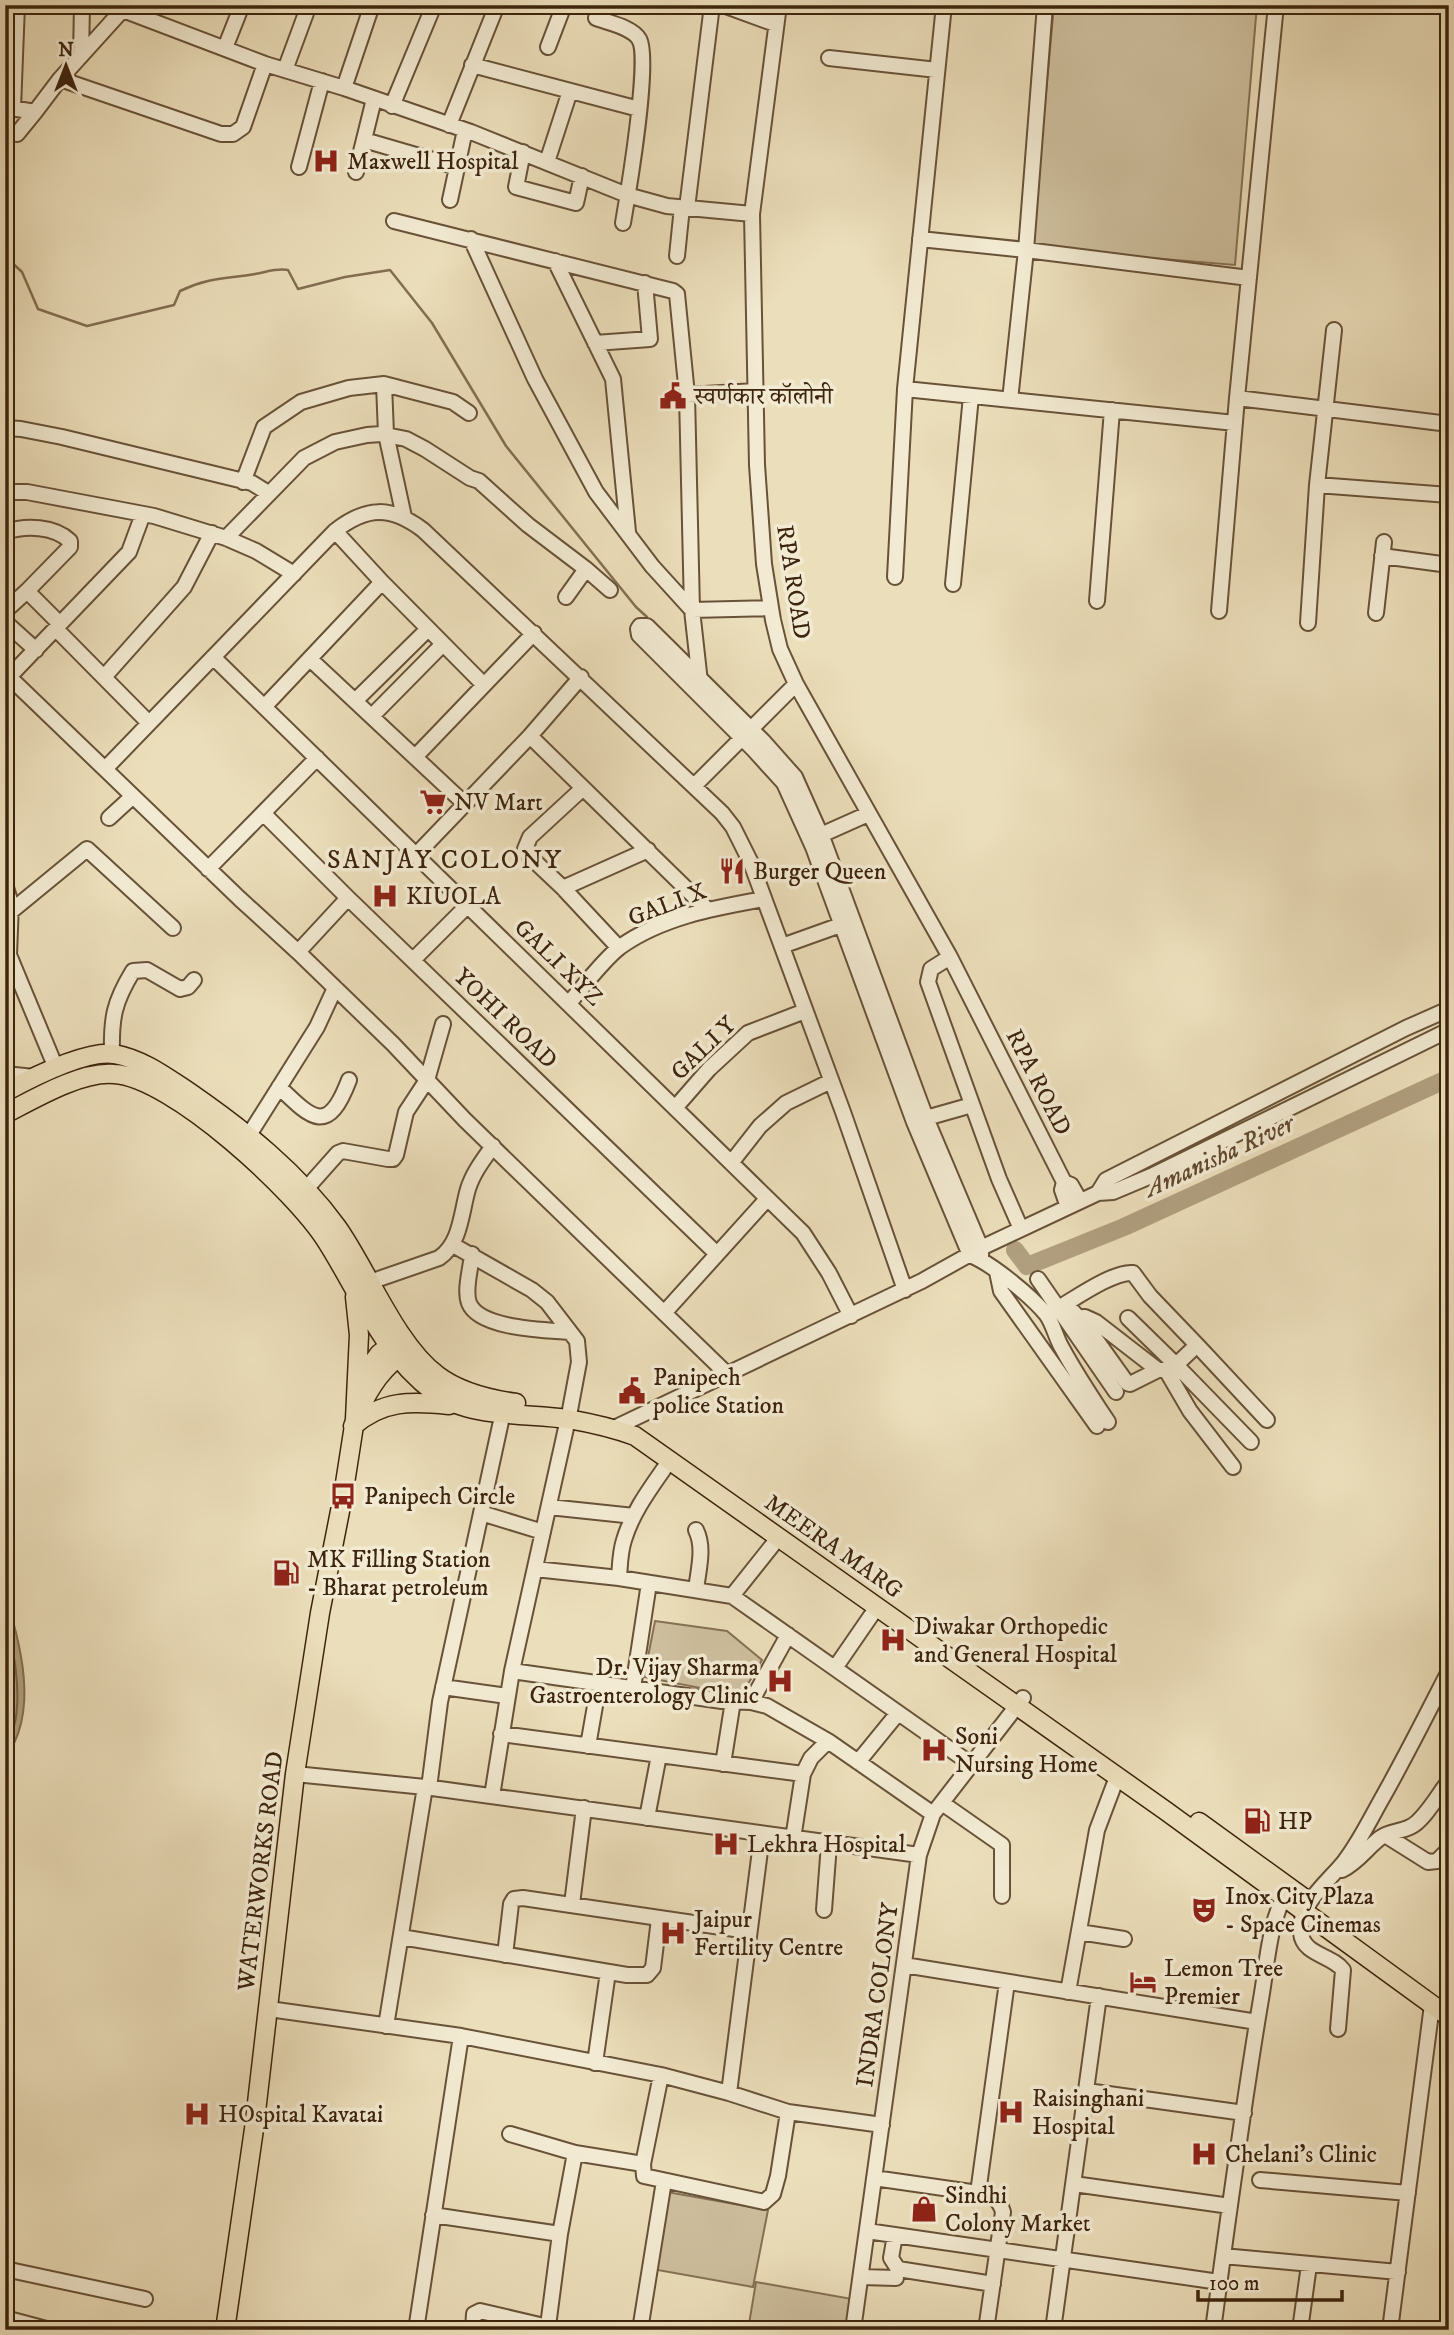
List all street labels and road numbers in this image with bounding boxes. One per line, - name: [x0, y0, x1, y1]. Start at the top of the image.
- street label: RPA ROAD: [769, 523, 817, 642]
- street label: GALI X: [624, 876, 711, 934]
- street label: GALI XYZ: [507, 913, 609, 1013]
- street label: YOHI ROAD: [447, 962, 563, 1075]
- street label: GALI Y: [665, 1010, 743, 1087]
- street label: RPA ROAD: [999, 1024, 1078, 1141]
- street label: MEERA MARG: [758, 1488, 909, 1606]
- street label: WATERWORKS ROAD: [231, 1750, 291, 1994]
- street label: INDRA COLONY: [850, 1900, 906, 2089]

